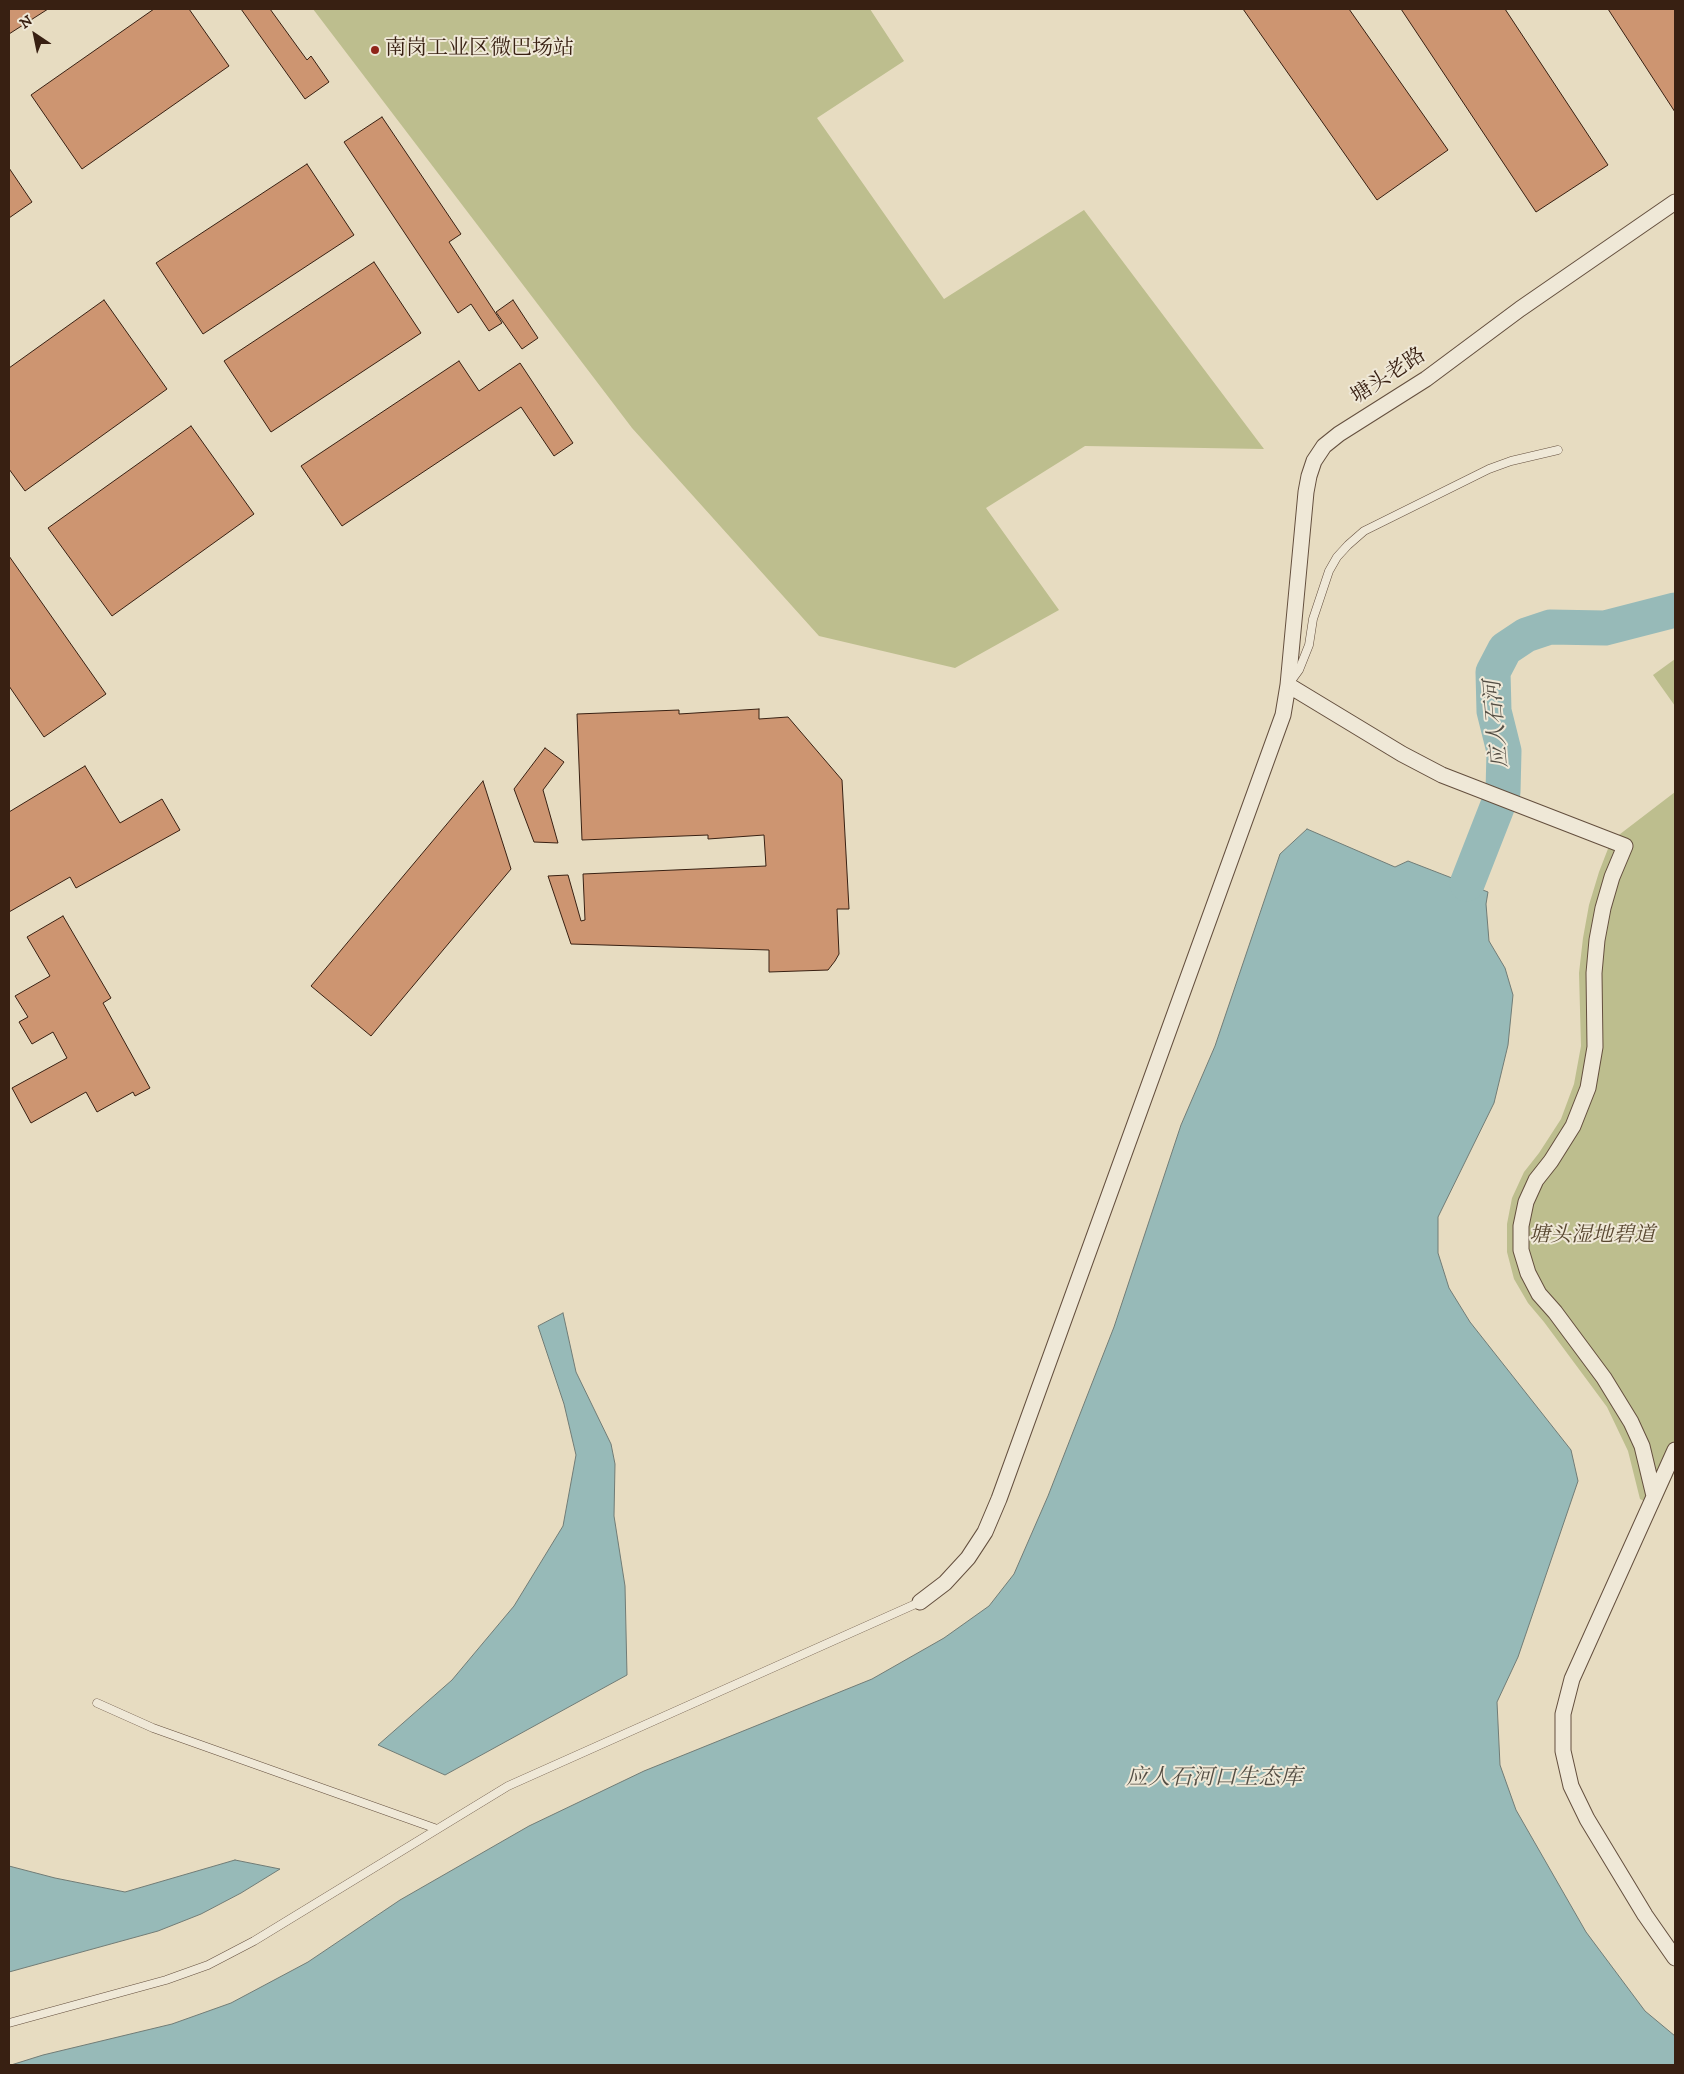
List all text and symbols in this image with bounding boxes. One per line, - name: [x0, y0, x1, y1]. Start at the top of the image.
- north arrow: [10, 10, 60, 60]
- text: N: [17, 12, 36, 33]
- place label: 南岗工业区微巴场站: [385, 37, 574, 63]
- marker: 南岗工业区微巴场站: [369, 44, 381, 56]
- street label: 塘头老路: [1347, 344, 1431, 410]
- water label: 应人石河: [1481, 679, 1515, 769]
- park label: 塘头湿地碧道: [1529, 1224, 1655, 1250]
- water label: 应人石河口生态库: [1126, 1766, 1302, 1792]

